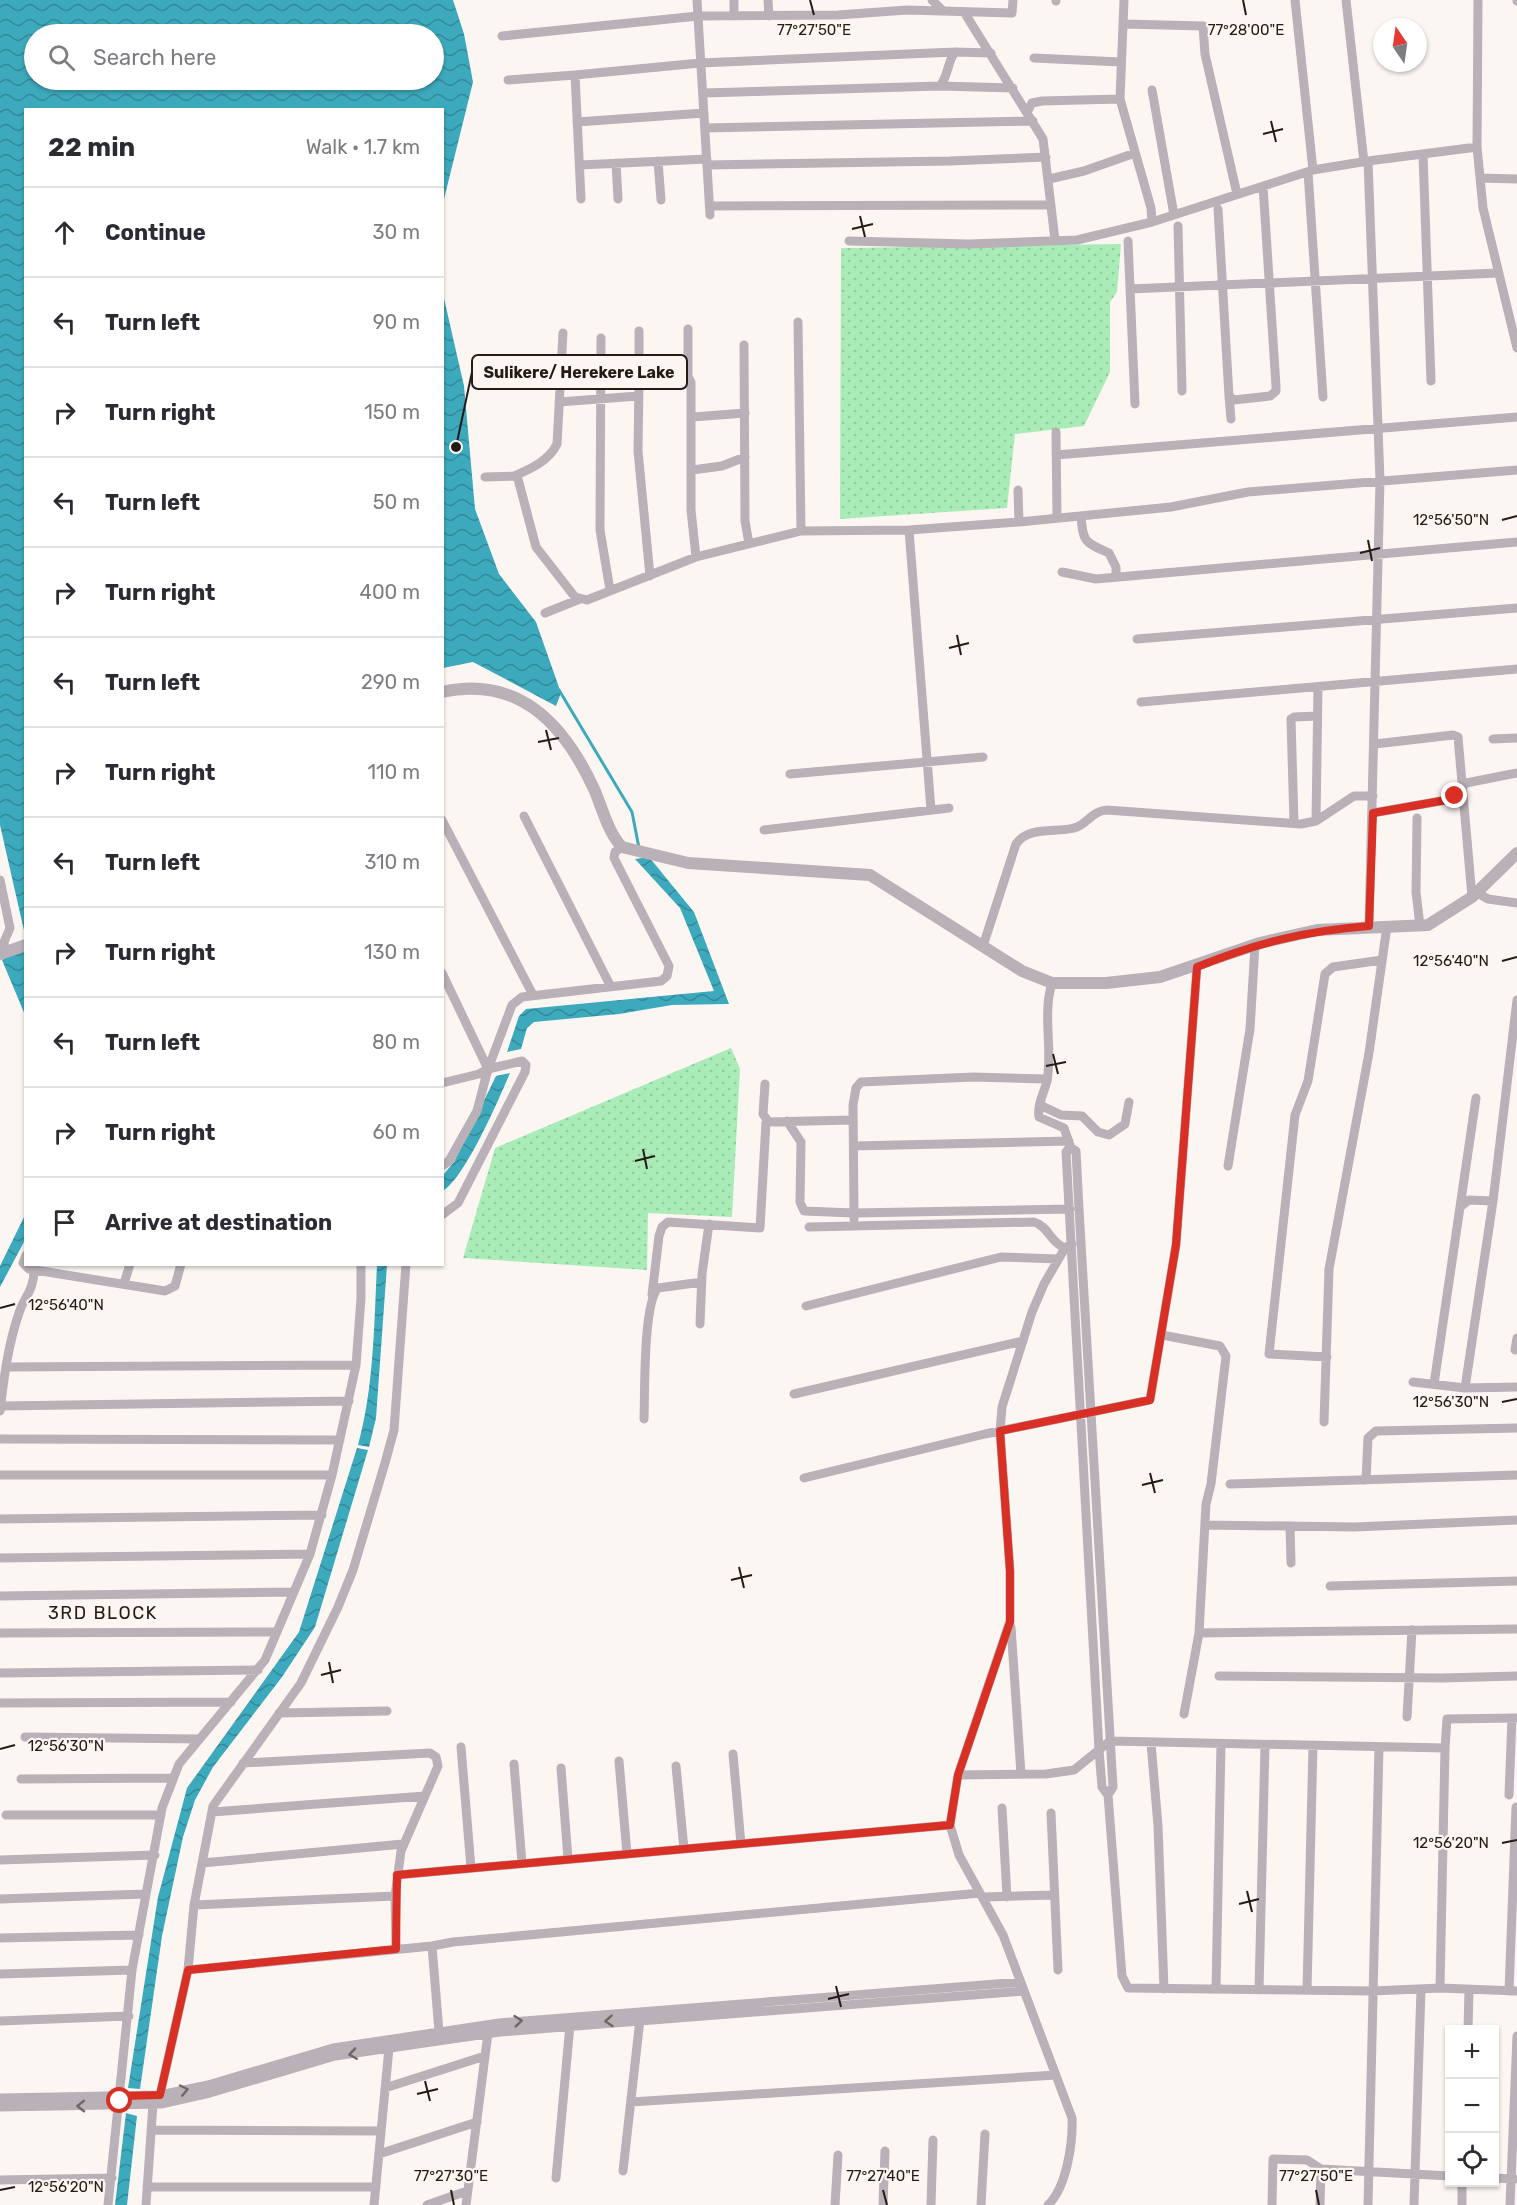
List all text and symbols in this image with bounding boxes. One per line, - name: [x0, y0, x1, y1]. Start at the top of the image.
- north arrow: [1373, 18, 1427, 72]
- text: 77°27'50"E: [777, 21, 851, 39]
- text: 77°28'00"E: [1208, 21, 1284, 39]
- search box: [24, 24, 444, 90]
- icon: search: [45, 41, 78, 74]
- text: Search here: [93, 44, 216, 71]
- text: 22 min: [48, 132, 135, 163]
- text: Walk · 1.7 km: [306, 135, 420, 159]
- icon: ahead: [48, 216, 81, 249]
- text: Continue: [105, 219, 206, 246]
- text: 30 m: [373, 220, 420, 244]
- icon: left: [48, 306, 81, 339]
- text: Turn left: [105, 309, 200, 336]
- text: 90 m: [373, 310, 420, 334]
- callout: Sulikere/ Herekere Lake: [472, 355, 687, 389]
- text: Sulikere/ Herekere Lake: [483, 363, 675, 382]
- icon: right: [48, 396, 81, 429]
- text: Turn right: [105, 399, 215, 426]
- text: 150 m: [364, 400, 420, 424]
- icon: left: [48, 486, 81, 519]
- text: Turn left: [105, 489, 200, 516]
- text: 50 m: [373, 490, 420, 514]
- text: 12°56'50"N: [1413, 511, 1489, 529]
- icon: right: [48, 576, 81, 609]
- text: Turn right: [105, 579, 215, 606]
- text: 400 m: [360, 580, 420, 604]
- icon: left: [48, 666, 81, 699]
- text: Turn left: [105, 669, 200, 696]
- text: 290 m: [361, 670, 420, 694]
- icon: right: [48, 756, 81, 789]
- text: Turn right: [105, 759, 215, 786]
- text: 110 m: [368, 760, 420, 784]
- route end: [1441, 782, 1467, 808]
- icon: left: [48, 846, 81, 879]
- text: Turn left: [105, 849, 200, 876]
- text: 310 m: [364, 850, 420, 874]
- icon: right: [48, 936, 81, 969]
- text: Turn right: [105, 939, 215, 966]
- text: 130 m: [364, 940, 420, 964]
- text: 12°56'40"N: [1413, 952, 1489, 970]
- icon: left: [48, 1026, 81, 1059]
- text: Turn left: [105, 1029, 200, 1056]
- text: 80 m: [372, 1030, 420, 1054]
- icon: right: [48, 1116, 81, 1149]
- text: Turn right: [105, 1119, 215, 1146]
- text: 60 m: [373, 1120, 420, 1144]
- icon: arrive: [48, 1206, 81, 1239]
- text: Arrive at destination: [105, 1209, 332, 1236]
- text: 12°56'40"N: [28, 1296, 104, 1314]
- text: 12°56'30"N: [1413, 1393, 1489, 1411]
- district label: 3RD BLOCK: [48, 1602, 158, 1624]
- text: 12°56'30"N: [28, 1737, 104, 1755]
- text: 12°56'20"N: [1413, 1834, 1489, 1852]
- one-way arrow: [605, 2014, 614, 2027]
- one-way arrow: [513, 2015, 523, 2028]
- map controls: [1445, 2025, 1499, 2187]
- button: +: [1445, 2025, 1499, 2079]
- one-way arrow: [349, 2047, 358, 2059]
- button: −: [1445, 2079, 1499, 2133]
- one-way arrow: [179, 2084, 189, 2097]
- route start: [106, 2087, 132, 2113]
- one-way arrow: [76, 2100, 85, 2112]
- button: locate: [1445, 2133, 1499, 2187]
- text: 77°27'30"E: [414, 2167, 488, 2185]
- text: 77°27'40"E: [846, 2167, 920, 2185]
- text: 77°27'50"E: [1279, 2167, 1353, 2185]
- text: 12°56'20"N: [28, 2178, 104, 2196]

